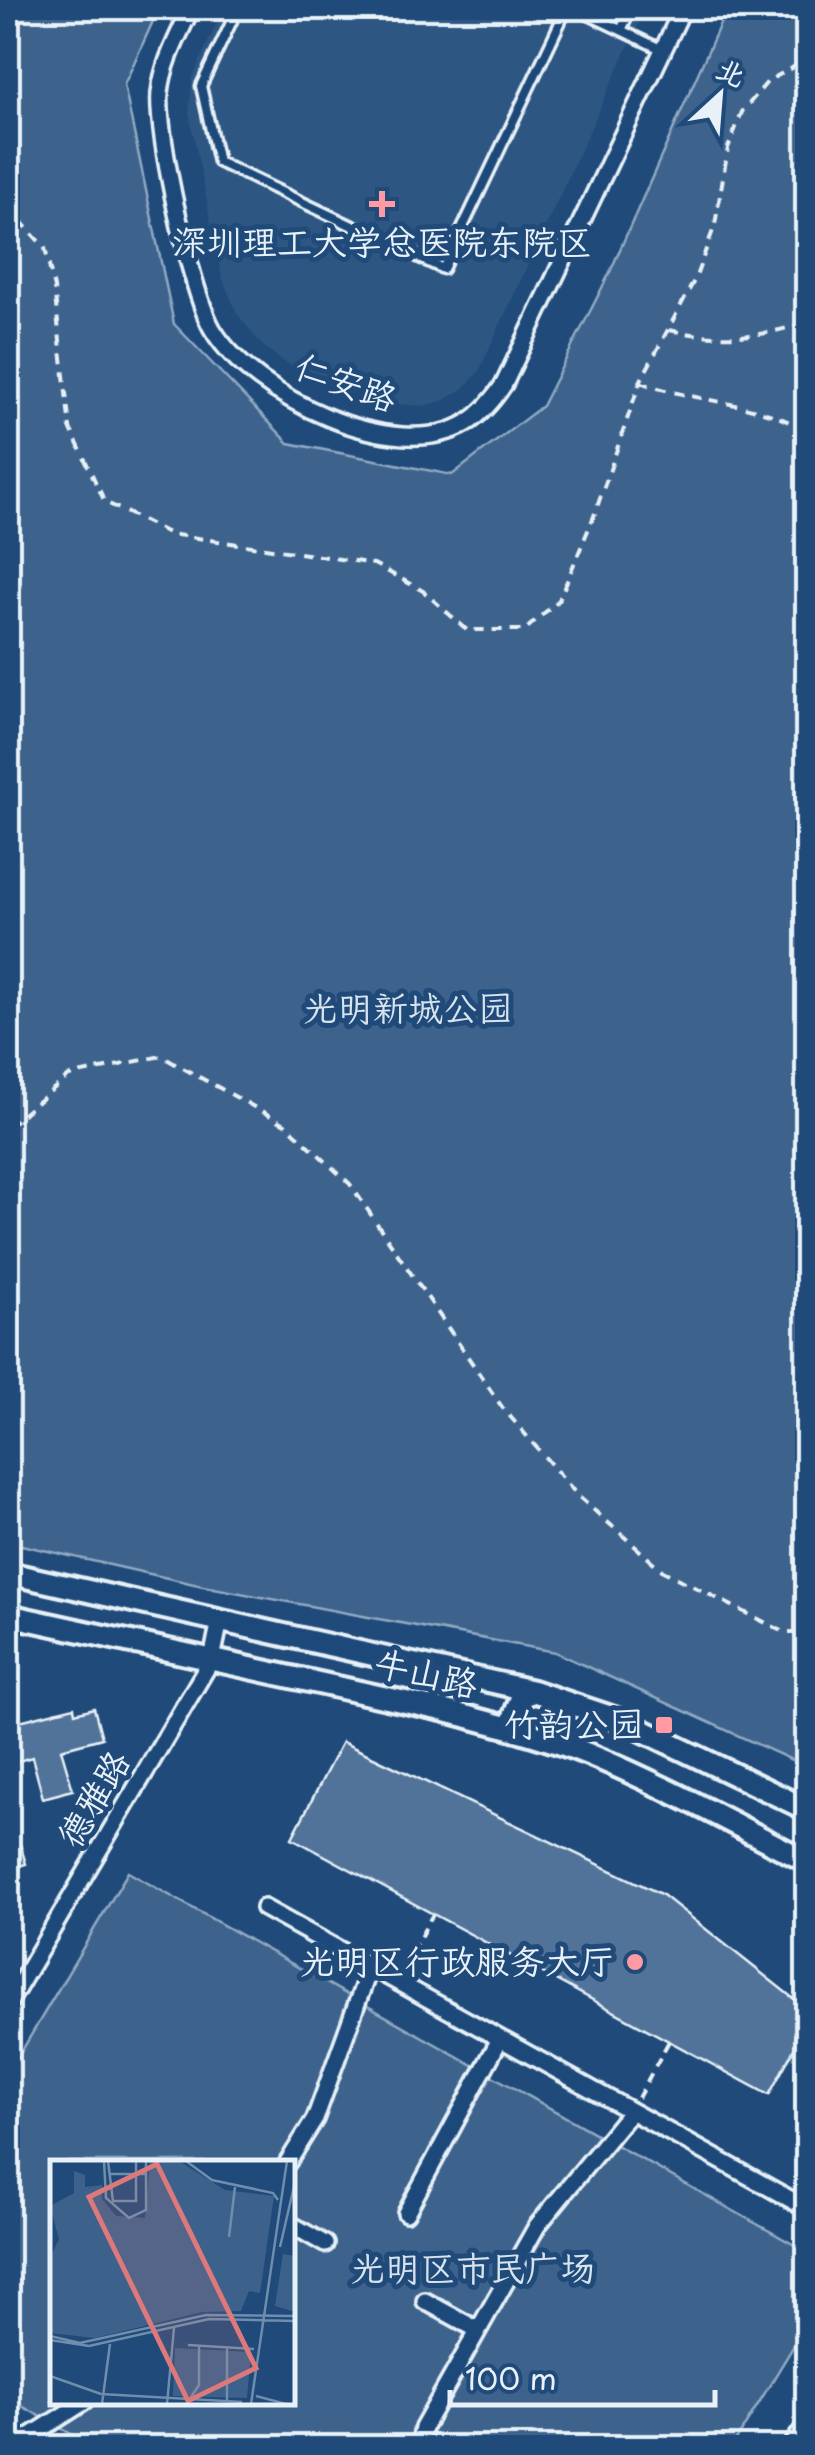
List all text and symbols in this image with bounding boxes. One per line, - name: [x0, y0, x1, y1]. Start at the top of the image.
- north arrow: [670, 45, 770, 145]
- text: 北: [710, 46, 754, 97]
- marker: 深圳理工大学总医院东院区: [369, 191, 395, 217]
- place label: 深圳理工大学总医院东院区: [172, 214, 592, 267]
- street label: 仁安路: [288, 338, 405, 424]
- park label: 光明新城公园: [303, 980, 513, 1033]
- street label: 牛山路: [369, 1634, 484, 1709]
- place label: 竹韵公园: [504, 1696, 644, 1749]
- marker: 竹韵公园: [653, 1714, 675, 1736]
- street label: 德雅路: [42, 1739, 142, 1856]
- place label: 光明区行政服务大厅: [300, 1933, 615, 1986]
- marker: 光明区行政服务大厅: [624, 1951, 646, 1973]
- inset map: [50, 2160, 295, 2405]
- park label: 光明区市民广场: [350, 2240, 596, 2293]
- scale bar: [450, 2345, 715, 2407]
- text: 100 m: [465, 2355, 557, 2400]

